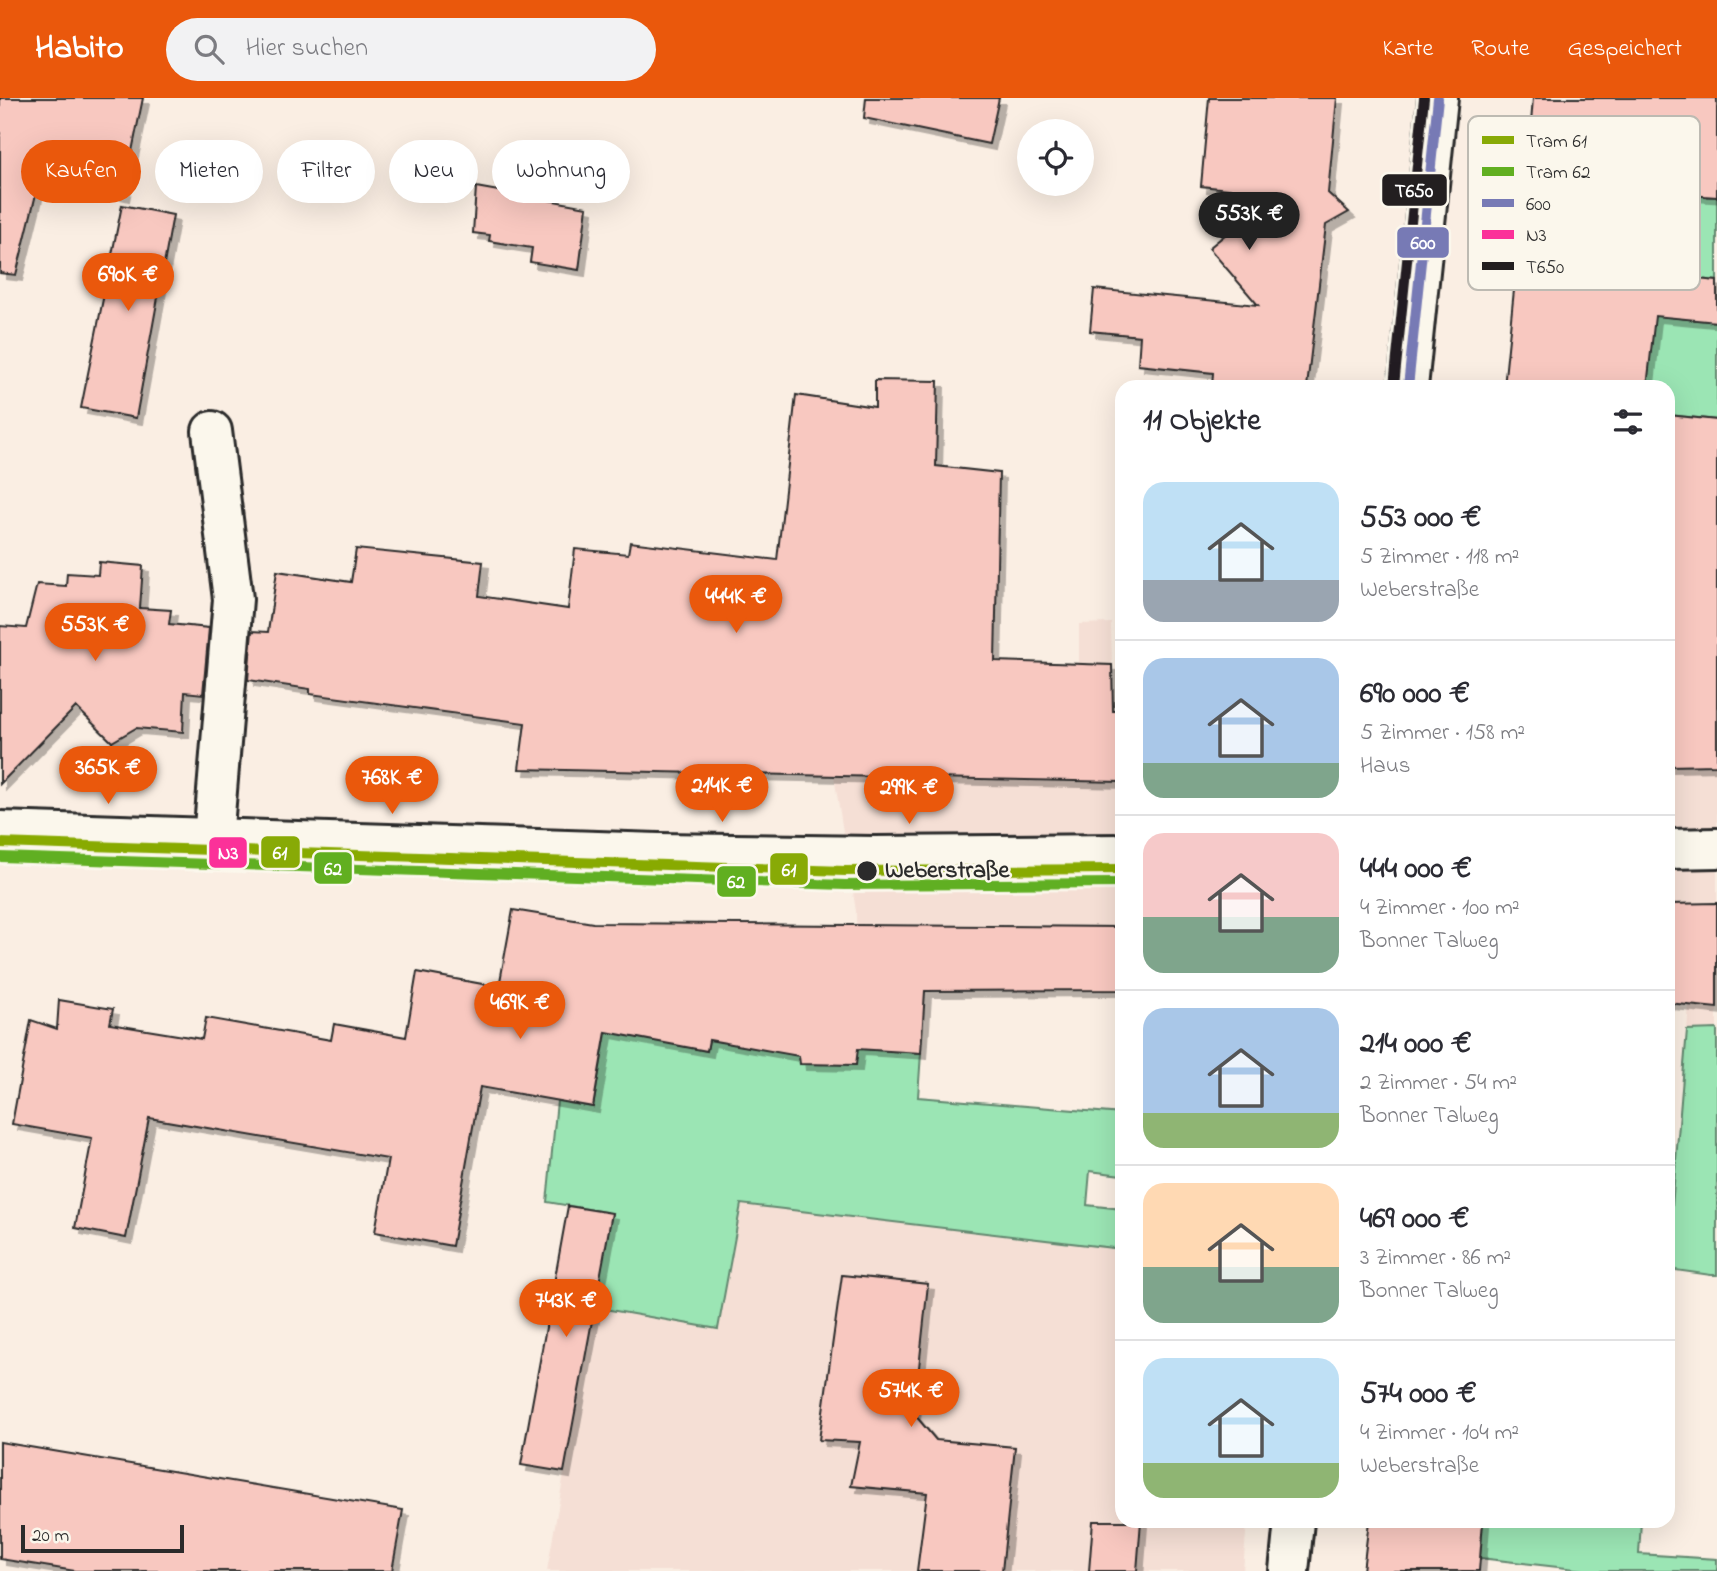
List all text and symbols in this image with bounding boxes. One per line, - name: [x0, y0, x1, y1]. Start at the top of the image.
- search box: [166, 18, 656, 81]
- text: Habito: [35, 25, 124, 73]
- icon: search: [190, 30, 228, 68]
- text: Hier suchen: [246, 30, 368, 68]
- text: Karte: [1382, 32, 1433, 67]
- text: Route: [1471, 32, 1530, 67]
- text: Gespeichert: [1568, 32, 1682, 67]
- legend: [1468, 116, 1700, 290]
- map controls: [1017, 119, 1094, 196]
- button: locate: [1017, 119, 1094, 196]
- text: Tram 61: [1526, 129, 1587, 156]
- chip: Kaufen: [21, 140, 141, 203]
- chip: Mieten: [155, 140, 263, 203]
- chip: Filter: [277, 140, 375, 203]
- chip: Neu: [389, 140, 478, 203]
- chip: Wohnung: [492, 140, 630, 203]
- text: Tram 62: [1526, 160, 1590, 187]
- line badge: T650: [1381, 173, 1448, 207]
- text: T650: [1395, 179, 1434, 206]
- pin: 553K €: [1192, 192, 1306, 252]
- text: 600: [1526, 192, 1551, 219]
- text: 553K €: [1215, 198, 1283, 231]
- text: N3: [1526, 223, 1547, 250]
- line badge: 600: [1396, 226, 1450, 259]
- text: 600: [1411, 231, 1436, 258]
- pin: 690K €: [71, 254, 185, 313]
- text: T650: [1526, 255, 1564, 282]
- text: 690K €: [98, 259, 158, 292]
- text: 11 Objekte: [1143, 400, 1261, 444]
- icon: filters: [1609, 403, 1647, 441]
- text: 553 000 €: [1360, 497, 1482, 541]
- icon: home: [1199, 510, 1283, 594]
- text: 5 Zimmer · 118 m²: [1360, 541, 1519, 574]
- text: Weberstraße: [1360, 574, 1479, 607]
- pin: 444K €: [679, 575, 793, 635]
- text: 444K €: [705, 581, 767, 614]
- pin: 553K €: [38, 603, 152, 663]
- text: 553K €: [61, 609, 129, 642]
- text: 690 000 €: [1360, 673, 1470, 717]
- icon: home: [1199, 686, 1283, 770]
- text: 5 Zimmer · 158 m²: [1360, 717, 1525, 750]
- pin: 365K €: [51, 746, 165, 806]
- text: Haus: [1360, 750, 1411, 783]
- text: 365K €: [75, 752, 141, 785]
- pin: 768K €: [335, 756, 449, 816]
- text: 768K €: [361, 762, 423, 795]
- pin: 214K €: [665, 764, 779, 824]
- pin: 299K €: [852, 766, 966, 826]
- text: 214K €: [691, 770, 753, 803]
- text: 299K €: [880, 772, 938, 805]
- line badge: 61: [260, 835, 301, 869]
- line badge: N3: [208, 836, 248, 869]
- text: N3: [218, 841, 238, 868]
- text: 61: [273, 841, 287, 868]
- text: 444 000 €: [1360, 848, 1472, 892]
- line badge: 62: [313, 851, 353, 885]
- line badge: 61: [769, 852, 809, 886]
- place label: Weberstraße: [885, 854, 1010, 889]
- text: 62: [324, 857, 342, 884]
- text: 61: [782, 858, 796, 885]
- marker: Weberstraße: [855, 859, 879, 883]
- icon: home: [1199, 861, 1283, 945]
- line badge: 62: [716, 865, 757, 898]
- text: 62: [727, 870, 745, 897]
- text: 4 Zimmer · 100 m²: [1360, 892, 1520, 925]
- text: Bonner Talweg: [1360, 925, 1499, 958]
- pin: 469K €: [463, 982, 577, 1041]
- text: 469K €: [490, 987, 550, 1020]
- text: 214 000 €: [1360, 1023, 1472, 1067]
- icon: home: [1199, 1036, 1283, 1120]
- text: 2 Zimmer · 54 m²: [1360, 1067, 1517, 1100]
- text: Bonner Talweg: [1360, 1100, 1499, 1133]
- text: 469 000 €: [1360, 1198, 1469, 1242]
- icon: home: [1199, 1211, 1283, 1295]
- text: 3 Zimmer · 86 m²: [1360, 1242, 1511, 1275]
- text: Bonner Talweg: [1360, 1275, 1499, 1308]
- pin: 743K €: [509, 1280, 623, 1339]
- text: 743K €: [535, 1285, 597, 1318]
- pin: 574K €: [854, 1370, 968, 1429]
- text: 574 000 €: [1360, 1373, 1477, 1417]
- text: 574K €: [878, 1375, 944, 1408]
- icon: home: [1199, 1386, 1283, 1470]
- text: 4 Zimmer · 104 m²: [1360, 1417, 1519, 1450]
- text: Weberstraße: [1360, 1450, 1479, 1483]
- scale bar: [21, 1522, 184, 1554]
- text: 20 m: [32, 1523, 69, 1550]

